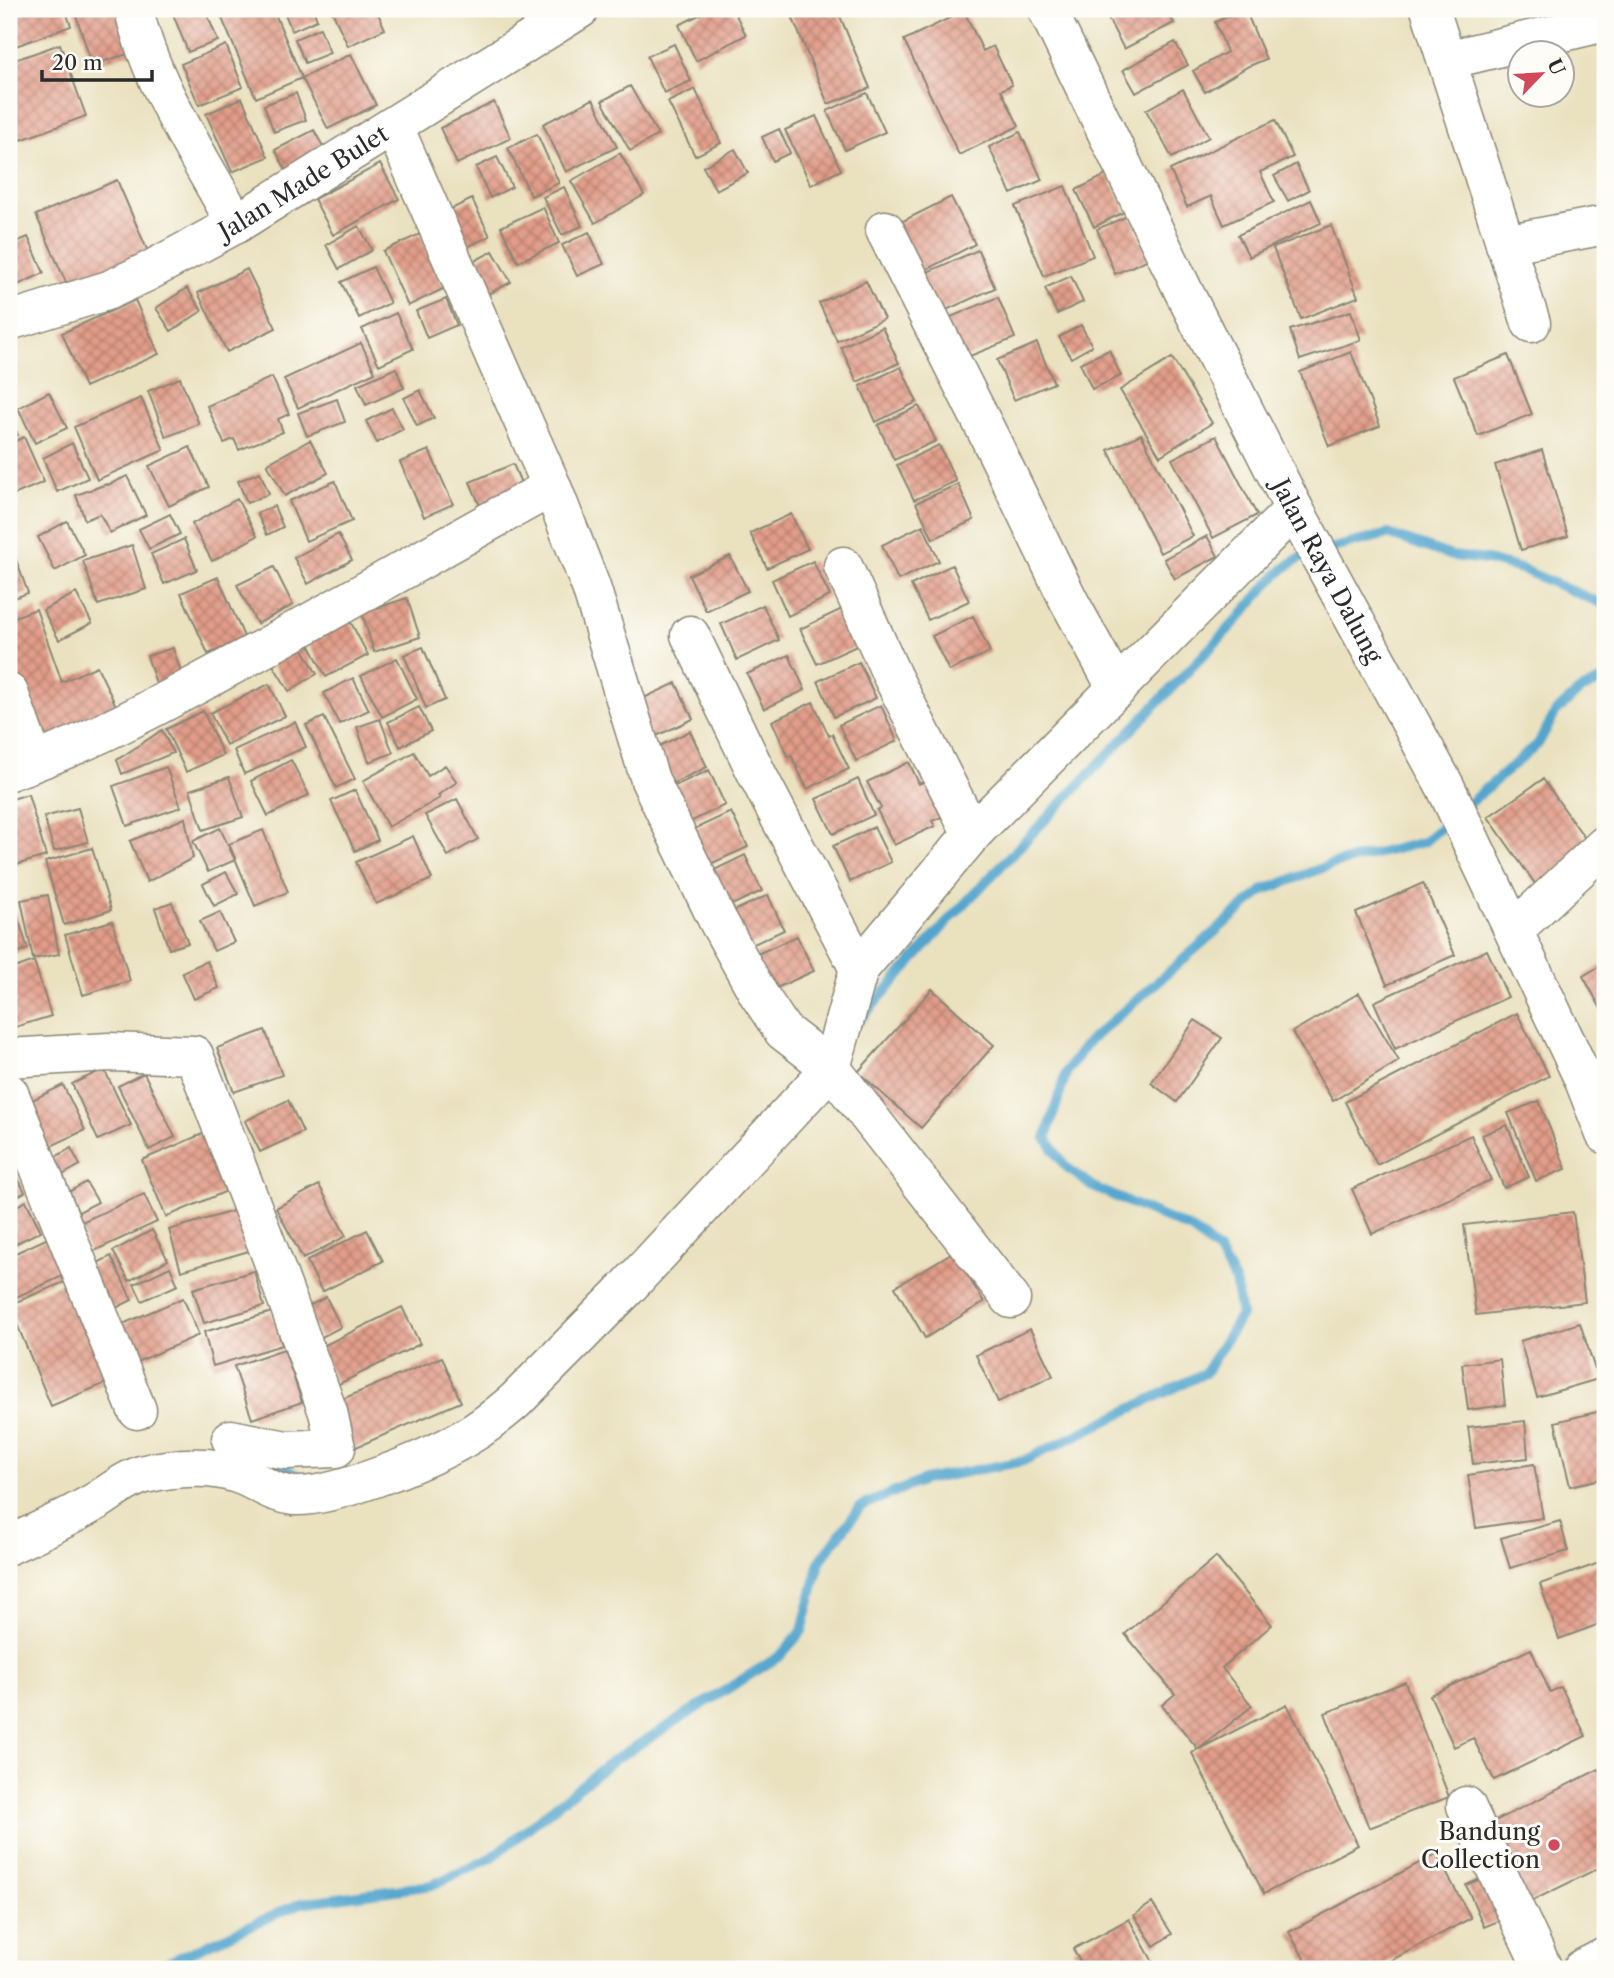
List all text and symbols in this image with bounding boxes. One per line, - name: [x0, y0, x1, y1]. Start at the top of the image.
- scale bar: [42, 38, 152, 82]
- north arrow: [1506, 38, 1576, 108]
- text: 20 m: [52, 50, 103, 75]
- text: U: [1542, 55, 1570, 79]
- street label: Jalan Made Bulet: [210, 118, 393, 247]
- street label: Jalan Raya Dalung: [1265, 470, 1390, 668]
- place label: Bandung Collection: [1421, 1817, 1540, 1874]
- marker: Bandung Collection: [1546, 1837, 1562, 1853]

